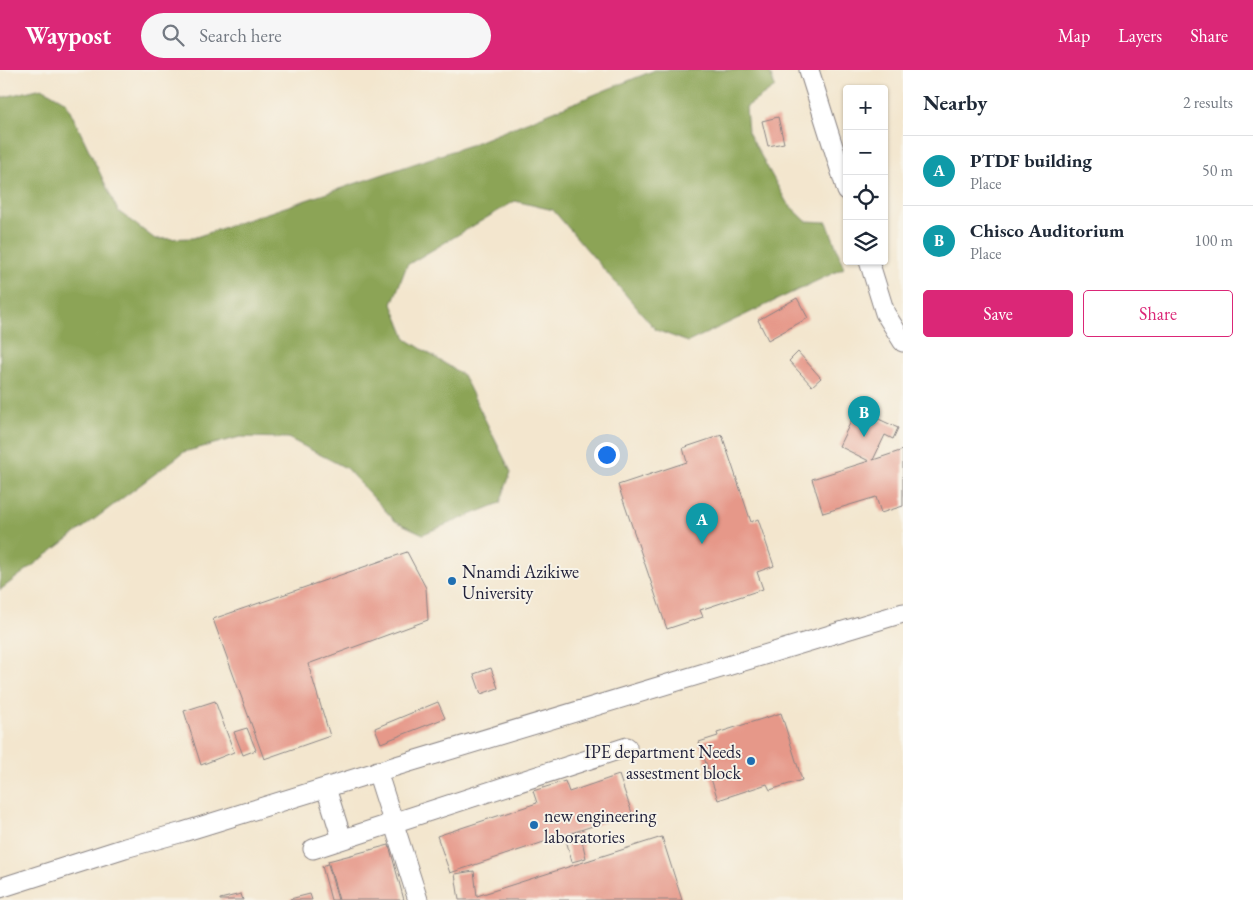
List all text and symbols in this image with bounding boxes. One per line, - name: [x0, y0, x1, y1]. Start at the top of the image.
- search box: [141, 13, 491, 58]
- text: Waypost: [25, 20, 111, 51]
- icon: search: [159, 21, 187, 49]
- text: Search here: [199, 23, 282, 48]
- text: Map: [1058, 24, 1090, 47]
- text: Layers: [1118, 24, 1162, 47]
- text: Share: [1190, 24, 1228, 47]
- map controls: [843, 85, 888, 265]
- button: +: [843, 85, 888, 130]
- text: Nearby: [923, 89, 987, 116]
- text: 2 results: [1183, 92, 1233, 113]
- button: −: [843, 130, 888, 175]
- text: PTDF building: [970, 148, 1092, 173]
- text: A: [933, 160, 945, 181]
- text: 50 m: [1202, 160, 1233, 181]
- text: Place: [970, 173, 1002, 194]
- button: locate: [843, 175, 888, 220]
- text: Chisco Auditorium: [970, 218, 1124, 243]
- button: layers: [843, 220, 888, 265]
- text: B: [934, 230, 944, 251]
- text: 100 m: [1194, 230, 1233, 251]
- text: Place: [970, 243, 1002, 264]
- button: Save: [923, 290, 1073, 337]
- button: Share: [1083, 290, 1233, 337]
- pin: B: [848, 396, 880, 437]
- your location: [594, 442, 620, 468]
- pin: A: [686, 503, 718, 544]
- place label: Nnamdi Azikiwe University: [462, 560, 579, 604]
- marker: Nnamdi Azikiwe University: [446, 575, 458, 587]
- place label: IPE department Needs assestment block: [585, 740, 742, 784]
- marker: IPE department Needs assestment block: [745, 755, 757, 767]
- place label: new engineering laboratories: [544, 804, 657, 848]
- marker: new engineering laboratories: [528, 819, 540, 831]

